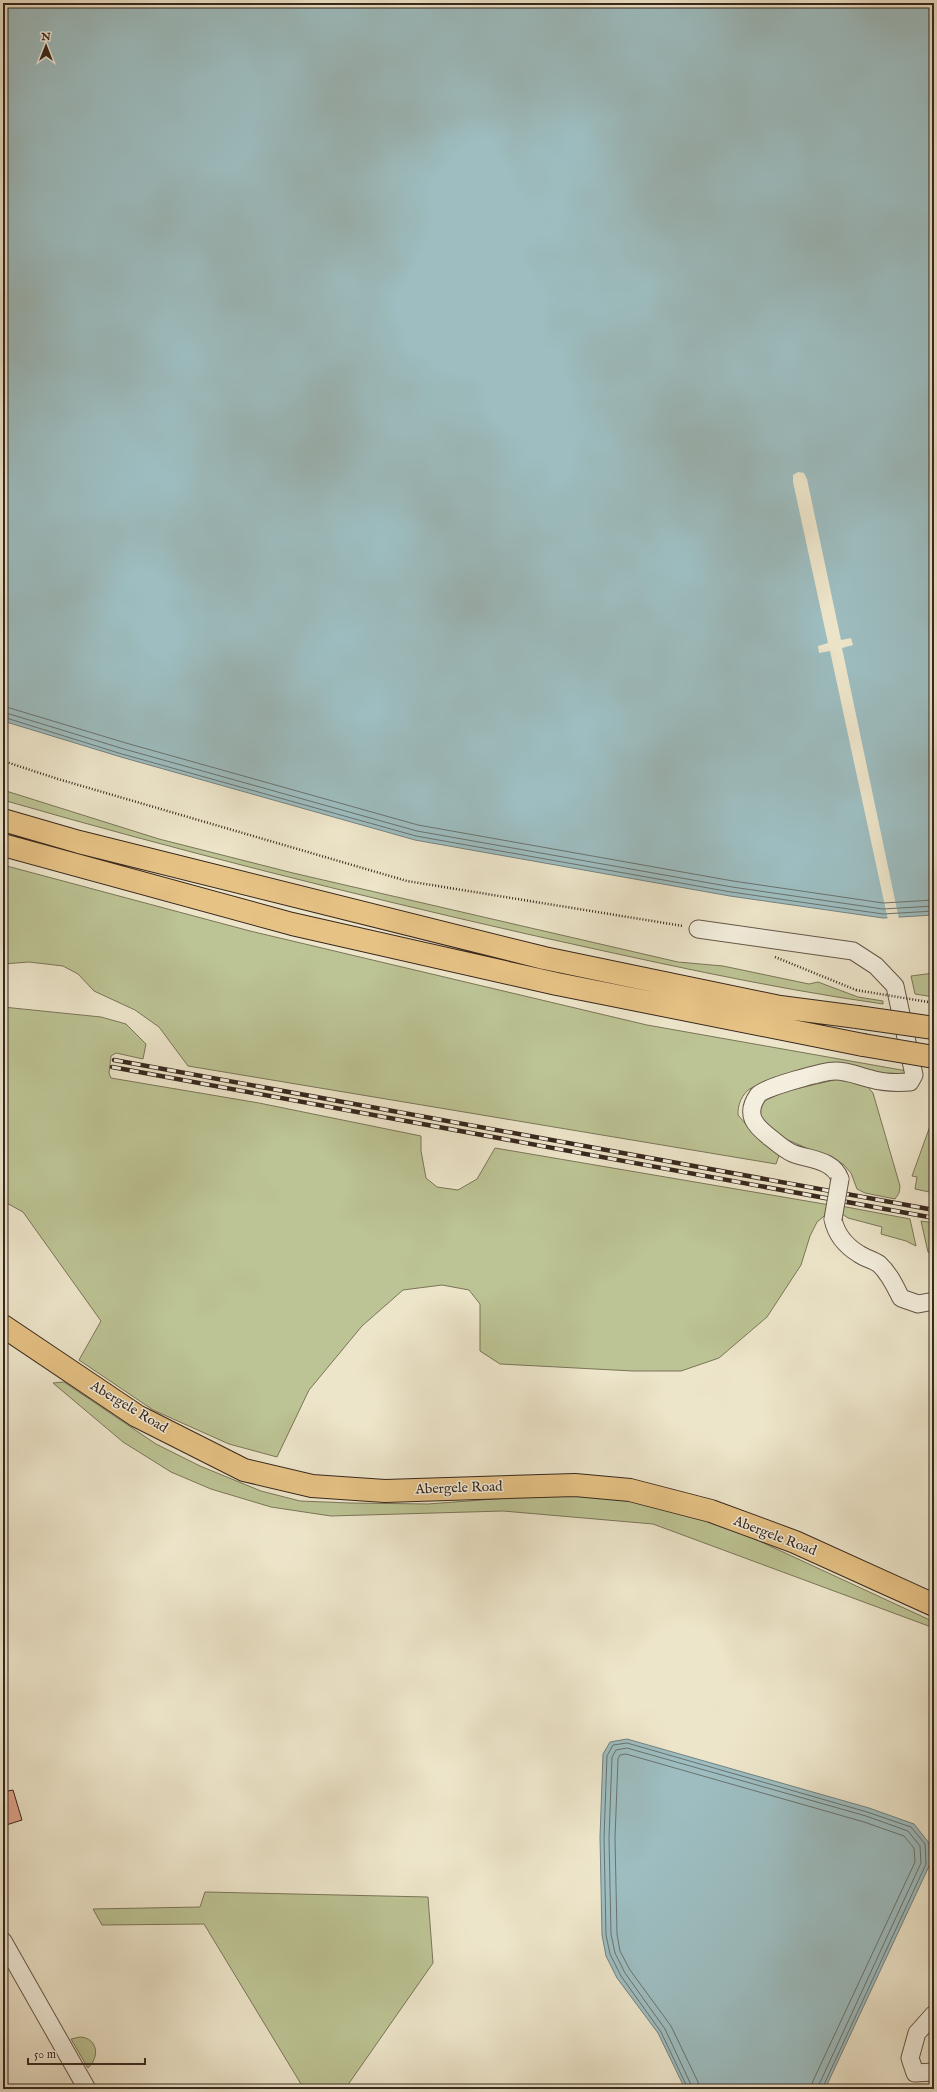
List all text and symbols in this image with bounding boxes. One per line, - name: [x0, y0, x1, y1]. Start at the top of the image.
- north arrow: [26, 26, 66, 66]
- text: N: [40, 30, 51, 44]
- street label: Abergele Road: [86, 1376, 172, 1438]
- street label: Abergele Road: [414, 1477, 504, 1499]
- street label: Abergele Road: [730, 1512, 820, 1560]
- scale bar: [28, 2040, 145, 2066]
- text: 50 m: [34, 2047, 56, 2062]

